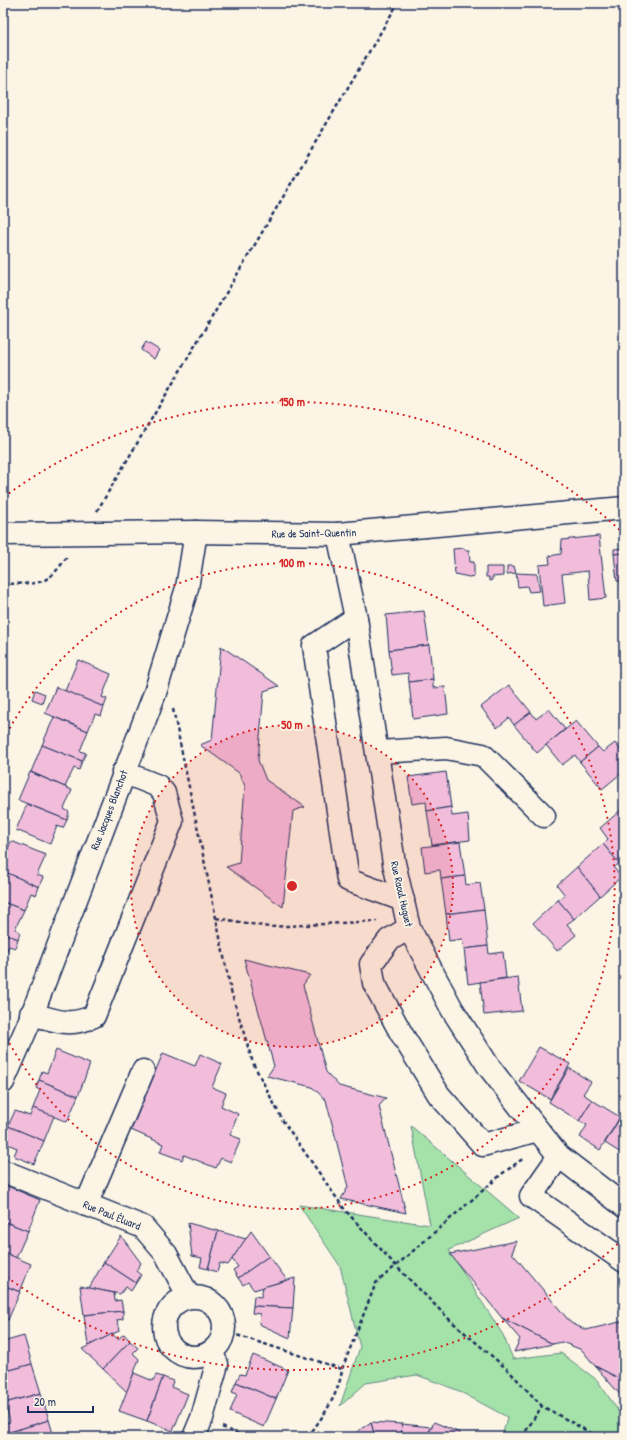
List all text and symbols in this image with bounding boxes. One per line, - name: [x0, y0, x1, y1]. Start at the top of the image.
- text: 150 m: [279, 393, 305, 410]
- street label: Rue de Saint-Quentin: [272, 525, 356, 541]
- text: 100 m: [279, 554, 305, 571]
- text: 50 m: [281, 716, 303, 733]
- street label: Rue Jacques Blanchot: [87, 768, 131, 852]
- street label: Rue Raoul Huguet: [388, 860, 416, 928]
- centre of rings: [285, 879, 299, 893]
- street label: Rue Paul Éluard: [81, 1197, 143, 1233]
- scale bar: [28, 1388, 93, 1414]
- text: 20 m: [34, 1393, 56, 1410]

